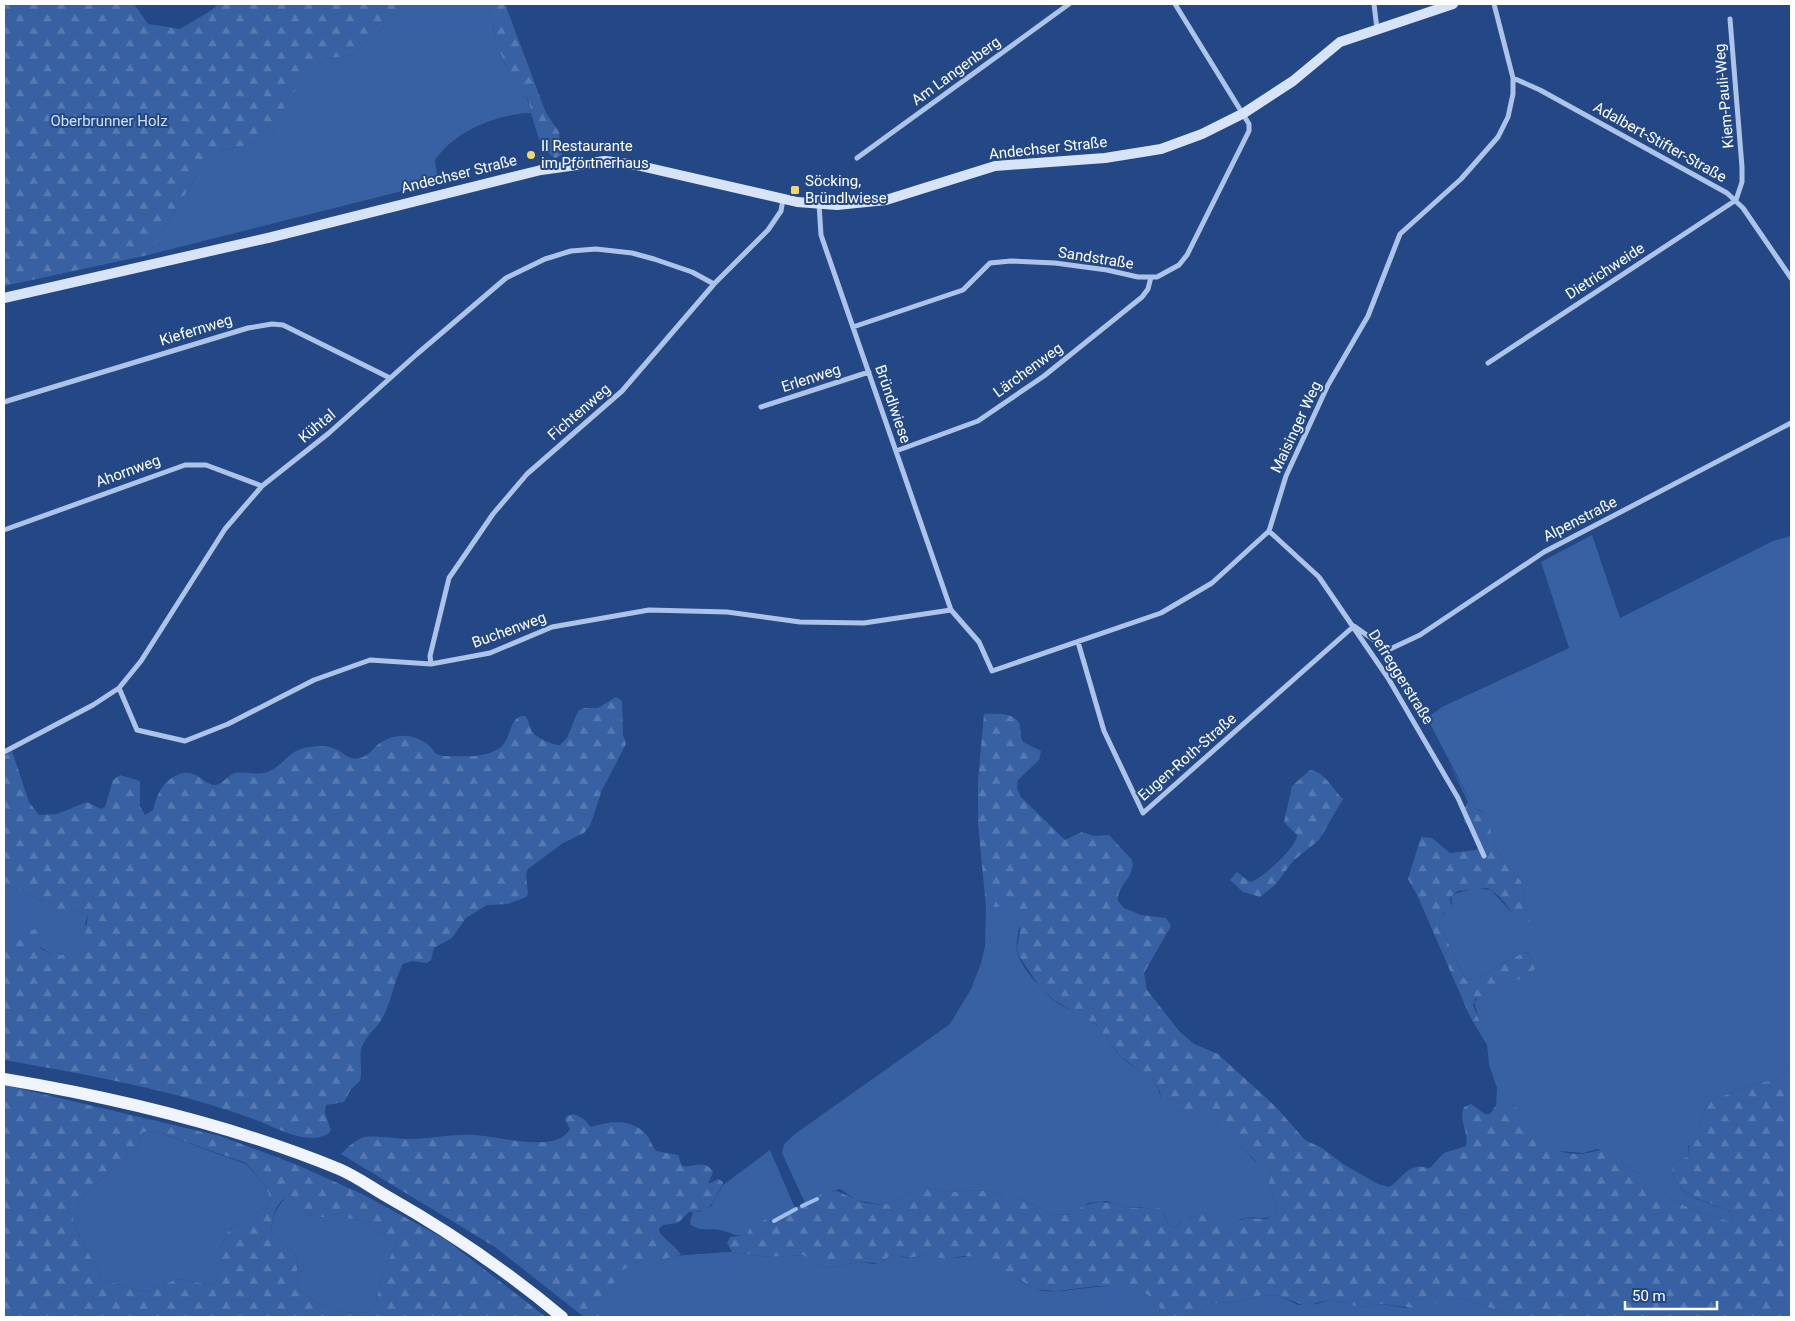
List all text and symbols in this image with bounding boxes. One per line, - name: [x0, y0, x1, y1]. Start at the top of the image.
- street label: Am Langenberg: [908, 33, 1004, 109]
- street label: Kiem-Pauli-Weg: [1710, 43, 1738, 149]
- street label: Adalbert-Stifter-Straße: [1590, 98, 1730, 186]
- park label: Oberbrunner Holz: [50, 112, 168, 130]
- street label: Andechser Straße: [988, 133, 1108, 163]
- place label: Il Restaurante im Pförtnerhaus: [541, 137, 649, 172]
- marker: Il Restaurante im Pförtnerhaus: [525, 149, 537, 161]
- street label: Andechser Straße: [399, 151, 519, 197]
- place label: Söcking, Bründlwiese: [805, 172, 887, 207]
- marker: Söcking, Bründlwiese: [789, 184, 801, 196]
- street label: Dietrichweide: [1562, 239, 1648, 303]
- street label: Sandstraße: [1057, 243, 1135, 273]
- street label: Kiefernweg: [157, 310, 235, 350]
- street label: Lärchenweg: [990, 339, 1066, 401]
- street label: Erlenweg: [779, 360, 843, 396]
- street label: Bründlwiese: [871, 362, 915, 446]
- street label: Maisinger Weg: [1267, 378, 1325, 476]
- street label: Fichtenweg: [544, 380, 614, 444]
- street label: Kühtal: [295, 405, 339, 447]
- street label: Ahornweg: [93, 451, 163, 491]
- street label: Alpenstraße: [1540, 493, 1620, 545]
- street label: Buchenweg: [469, 608, 549, 652]
- street label: Defreggerstraße: [1365, 626, 1437, 728]
- street label: Eugen-Roth-Straße: [1134, 709, 1240, 805]
- scale bar: [1625, 1278, 1718, 1310]
- text: 50 m: [1632, 1287, 1666, 1305]

